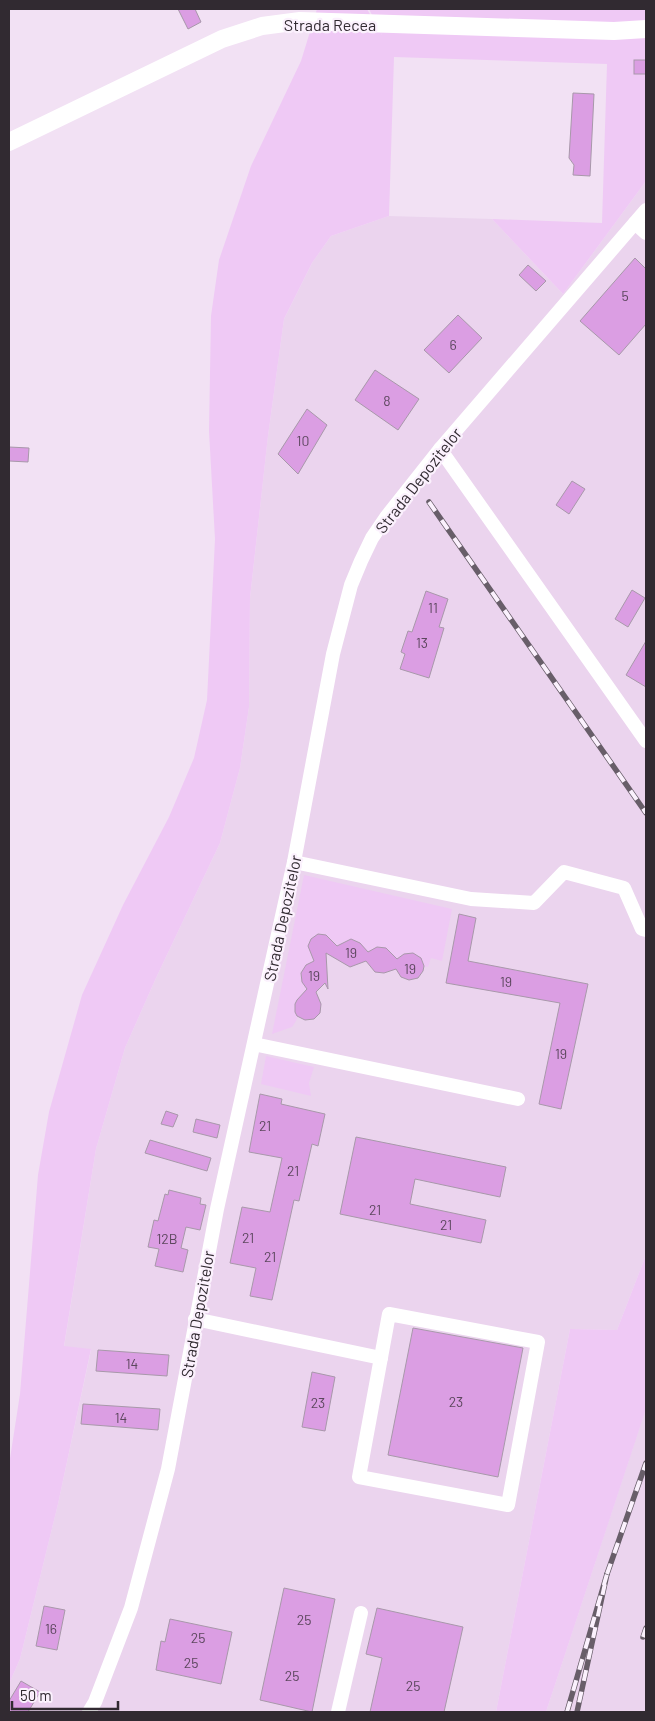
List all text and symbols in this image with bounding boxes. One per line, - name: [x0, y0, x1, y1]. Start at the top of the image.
- street label: Strada Recea: [284, 15, 376, 34]
- house number: 5: [621, 287, 629, 304]
- house number: 6: [449, 336, 457, 353]
- house number: 8: [383, 392, 391, 409]
- street label: Strada Depozitelor: [371, 423, 465, 537]
- house number: 10: [297, 432, 309, 449]
- house number: 11: [428, 599, 438, 616]
- house number: 13: [416, 634, 428, 651]
- street label: Strada Depozitelor: [259, 853, 305, 983]
- house number: 19: [345, 944, 357, 961]
- house number: 19: [404, 960, 416, 977]
- house number: 19: [308, 967, 320, 984]
- house number: 19: [500, 973, 512, 990]
- house number: 19: [555, 1045, 567, 1062]
- house number: 21: [259, 1117, 271, 1134]
- house number: 21: [287, 1162, 299, 1179]
- house number: 21: [369, 1201, 381, 1218]
- house number: 21: [440, 1216, 452, 1233]
- house number: 21: [242, 1229, 254, 1246]
- house number: 12B: [156, 1230, 178, 1247]
- house number: 21: [264, 1248, 276, 1265]
- street label: Strada Depozitelor: [176, 1249, 218, 1379]
- house number: 14: [126, 1355, 138, 1372]
- house number: 23: [449, 1393, 463, 1410]
- house number: 23: [311, 1394, 325, 1411]
- house number: 14: [115, 1409, 127, 1426]
- house number: 25: [297, 1611, 311, 1628]
- house number: 16: [45, 1620, 57, 1637]
- house number: 25: [191, 1629, 205, 1646]
- house number: 25: [184, 1654, 198, 1671]
- house number: 25: [285, 1667, 299, 1684]
- house number: 25: [406, 1677, 420, 1694]
- scale bar: [12, 1678, 119, 1710]
- text: 50 m: [20, 1686, 52, 1704]

